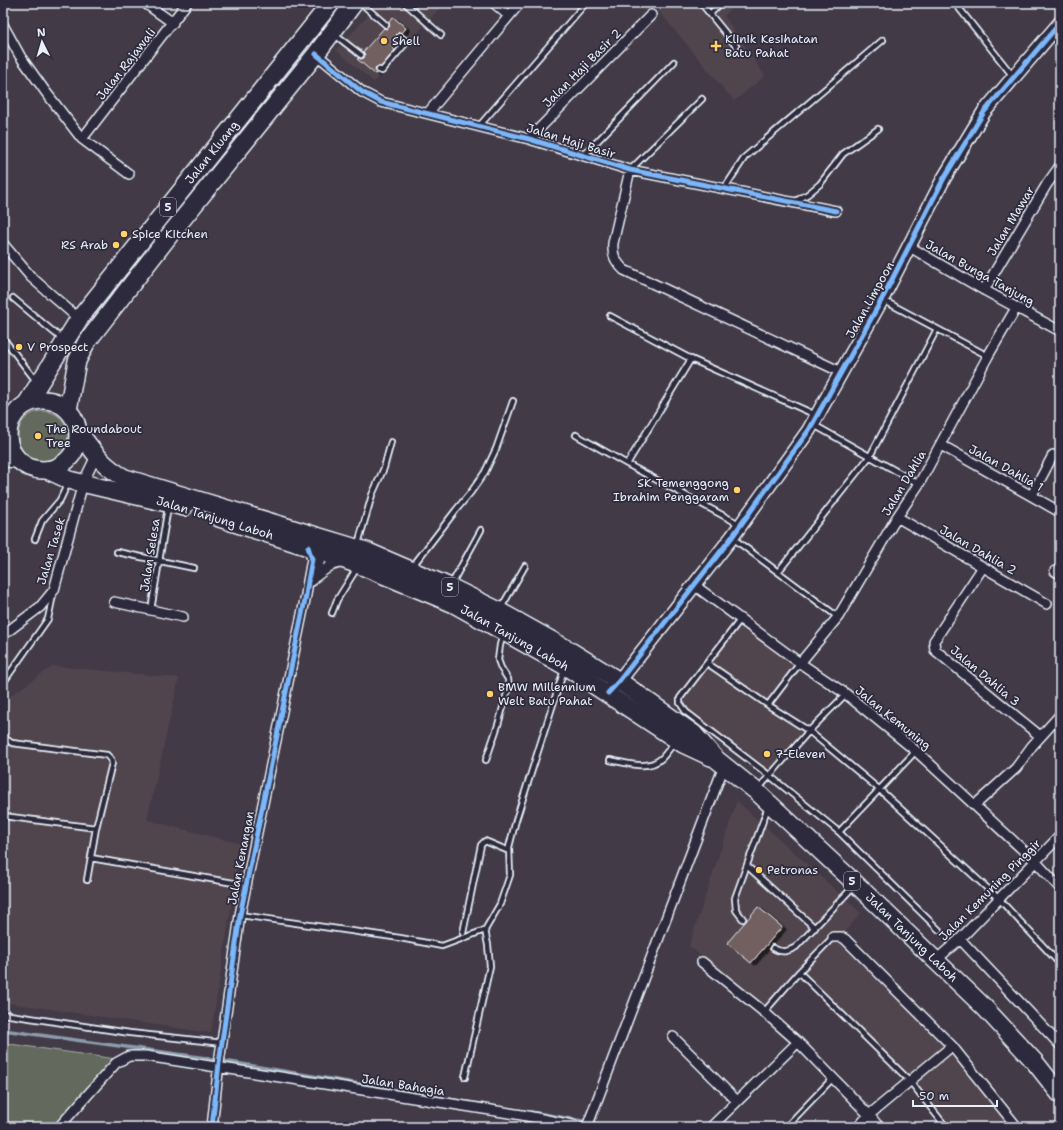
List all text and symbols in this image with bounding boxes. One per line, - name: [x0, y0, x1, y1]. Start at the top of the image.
- north arrow: [22, 22, 62, 62]
- text: N: [36, 25, 46, 40]
- street label: Jalan Rajawali: [93, 25, 159, 103]
- street label: Jalan Haji Basir 2: [539, 25, 625, 111]
- place label: Klinik Kesihatan Batu Pahat: [725, 31, 818, 61]
- place label: Shell: [392, 33, 420, 49]
- marker: Shell: [379, 36, 389, 46]
- marker: Klinik Kesihatan Batu Pahat: [710, 40, 722, 52]
- street label: Jalan Kluang: [182, 117, 242, 187]
- street label: Jalan Haji Basir: [524, 120, 618, 162]
- street label: Jalan Mawar: [984, 183, 1038, 259]
- road number: 5: [160, 198, 176, 216]
- place label: Spice Kitchen: [132, 226, 208, 242]
- marker: Spice Kitchen: [119, 229, 129, 239]
- street label: Jalan Bunga Tanjung: [923, 236, 1037, 310]
- place label: RS Arab: [61, 237, 108, 253]
- marker: RS Arab: [111, 240, 121, 250]
- street label: Jalan Limpoon: [842, 259, 898, 341]
- place label: V Prospect: [27, 339, 88, 355]
- marker: V Prospect: [14, 342, 24, 352]
- place label: The Roundabout Tree: [46, 421, 142, 451]
- marker: The Roundabout Tree: [33, 431, 43, 441]
- street label: Jalan Dahlia 1: [966, 441, 1046, 495]
- street label: Jalan Dahlia: [878, 447, 930, 519]
- place label: SK Temenggong Ibrahim Penggaram: [613, 475, 729, 505]
- marker: SK Temenggong Ibrahim Penggaram: [732, 485, 742, 495]
- street label: Jalan Tanjung Laboh: [154, 493, 276, 543]
- street label: Jalan Tasek: [33, 515, 69, 587]
- street label: Jalan Selesa: [136, 517, 164, 593]
- street label: Jalan Dahlia 2: [937, 522, 1019, 578]
- road number: 5: [442, 578, 458, 596]
- street label: Jalan Tanjung Laboh: [458, 601, 572, 675]
- street label: Jalan Dahlia 3: [947, 642, 1023, 710]
- place label: BMW Millennium Welt Batu Pahat: [498, 679, 596, 709]
- street label: Jalan Kemuning: [852, 682, 934, 754]
- marker: BMW Millennium Welt Batu Pahat: [485, 689, 495, 699]
- place label: 7-Eleven: [775, 746, 826, 762]
- marker: 7-Eleven: [762, 749, 772, 759]
- street label: Jalan Kenangan: [224, 810, 258, 906]
- street label: Jalan Kemuning Pinggir: [936, 835, 1045, 944]
- place label: Petronas: [767, 862, 818, 878]
- marker: Petronas: [754, 865, 764, 875]
- road number: 5: [844, 872, 860, 890]
- street label: Jalan Tanjung Laboh: [862, 889, 961, 986]
- street label: Jalan Bahagia: [360, 1071, 446, 1100]
- scale bar: [913, 1082, 997, 1108]
- text: 50 m: [919, 1088, 949, 1104]

